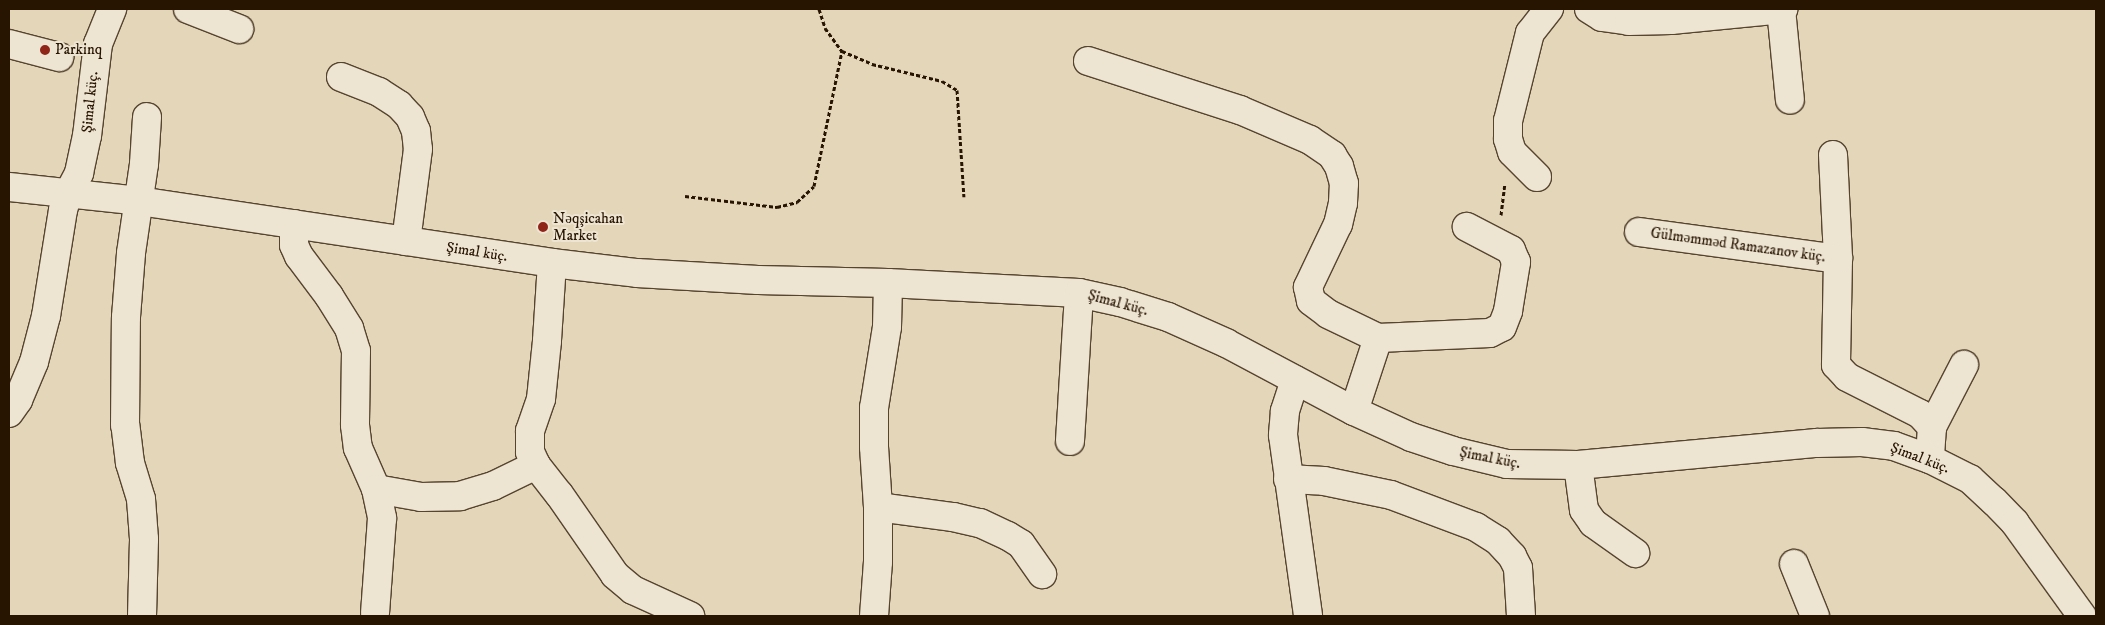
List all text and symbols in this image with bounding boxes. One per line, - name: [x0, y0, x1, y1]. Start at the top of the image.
- place label: Parkinq: [55, 41, 102, 59]
- marker: Parkinq: [39, 44, 51, 56]
- street label: Şimal küç.: [78, 70, 102, 134]
- place label: Nəqşicahan Market: [553, 209, 623, 244]
- marker: Nəqşicahan Market: [537, 221, 549, 233]
- street label: Gülməmməd Ramazanov küç.: [1649, 224, 1827, 266]
- street label: Şimal küç.: [445, 238, 509, 266]
- street label: Şimal küç.: [1086, 286, 1150, 320]
- street label: Şimal küç.: [1888, 439, 1952, 477]
- street label: Şimal küç.: [1458, 443, 1522, 473]

